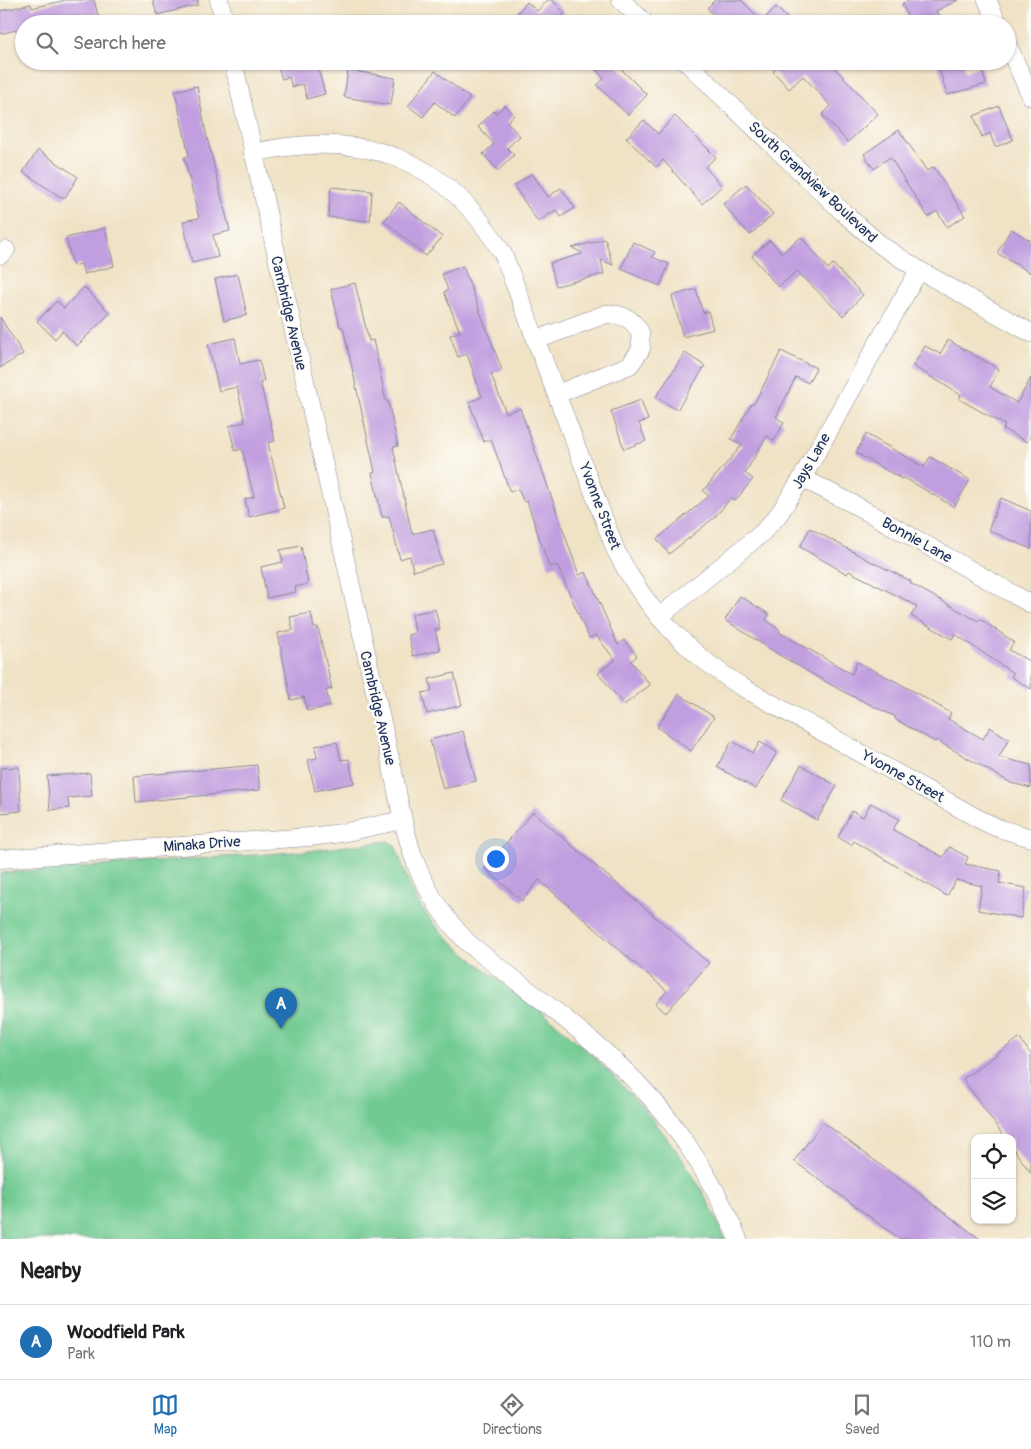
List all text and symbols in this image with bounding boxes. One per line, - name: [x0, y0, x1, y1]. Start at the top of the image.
- search box: [15, 15, 1016, 70]
- icon: search: [33, 29, 61, 57]
- text: Search here: [73, 31, 166, 55]
- street label: South Grandview Boulevard: [744, 118, 881, 247]
- street label: Cambridge Avenue: [266, 254, 311, 373]
- street label: Jays Lane: [788, 429, 835, 493]
- street label: Yvonne Street: [574, 459, 625, 553]
- street label: Bonnie Lane: [878, 513, 956, 568]
- street label: Cambridge Avenue: [355, 649, 400, 768]
- street label: Yvonne Street: [857, 745, 948, 807]
- street label: Minaka Drive: [163, 832, 242, 857]
- your location: [483, 846, 509, 872]
- pin: A: [265, 988, 297, 1029]
- map controls: [971, 1134, 1016, 1224]
- button: locate: [971, 1134, 1016, 1179]
- button: layers: [971, 1179, 1016, 1224]
- text: Nearby: [20, 1258, 81, 1285]
- text: Woodfield Park: [67, 1320, 185, 1344]
- text: A: [31, 1332, 41, 1352]
- text: 110 m: [970, 1332, 1011, 1352]
- text: Park: [67, 1344, 95, 1364]
- tab: Map: [151, 1391, 179, 1438]
- tab: Directions: [482, 1391, 542, 1438]
- tab: Saved: [845, 1391, 880, 1438]

